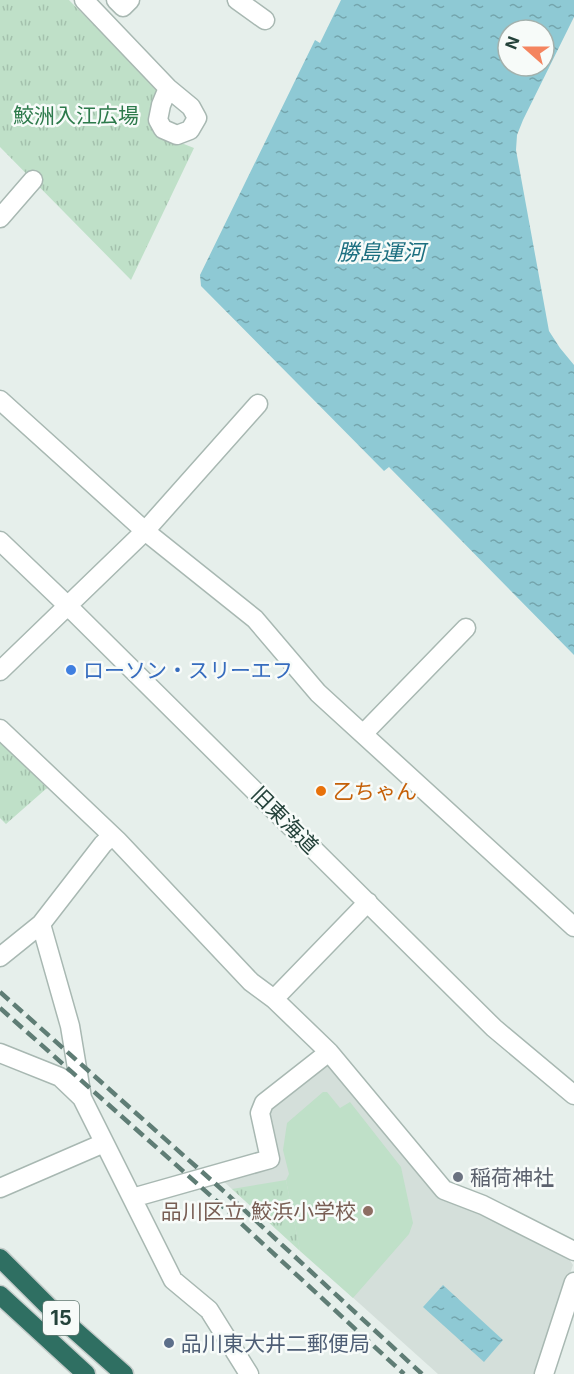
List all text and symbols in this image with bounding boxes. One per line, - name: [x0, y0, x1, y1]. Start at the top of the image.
- north arrow: [496, 18, 556, 78]
- text: N: [500, 33, 524, 52]
- park label: 鮫洲入江広場: [13, 103, 139, 128]
- water label: 勝島運河: [337, 239, 429, 265]
- place label: ローソン・スリーエフ: [83, 658, 293, 683]
- marker: ローソン・スリーエフ: [64, 663, 78, 677]
- place label: 乙ちゃん: [333, 779, 417, 804]
- street label: 旧東海道: [246, 781, 324, 859]
- marker: 乙ちゃん: [314, 784, 328, 798]
- place label: 稲荷神社: [470, 1165, 554, 1190]
- marker: 稲荷神社: [451, 1170, 465, 1184]
- place label: 品川区立 鮫浜小学校: [161, 1199, 356, 1224]
- marker: 品川区立 鮫浜小学校: [361, 1204, 375, 1218]
- road number: 15: [43, 1301, 79, 1335]
- place label: 品川東大井二郵便局: [181, 1331, 370, 1356]
- marker: 品川東大井二郵便局: [162, 1336, 176, 1350]

